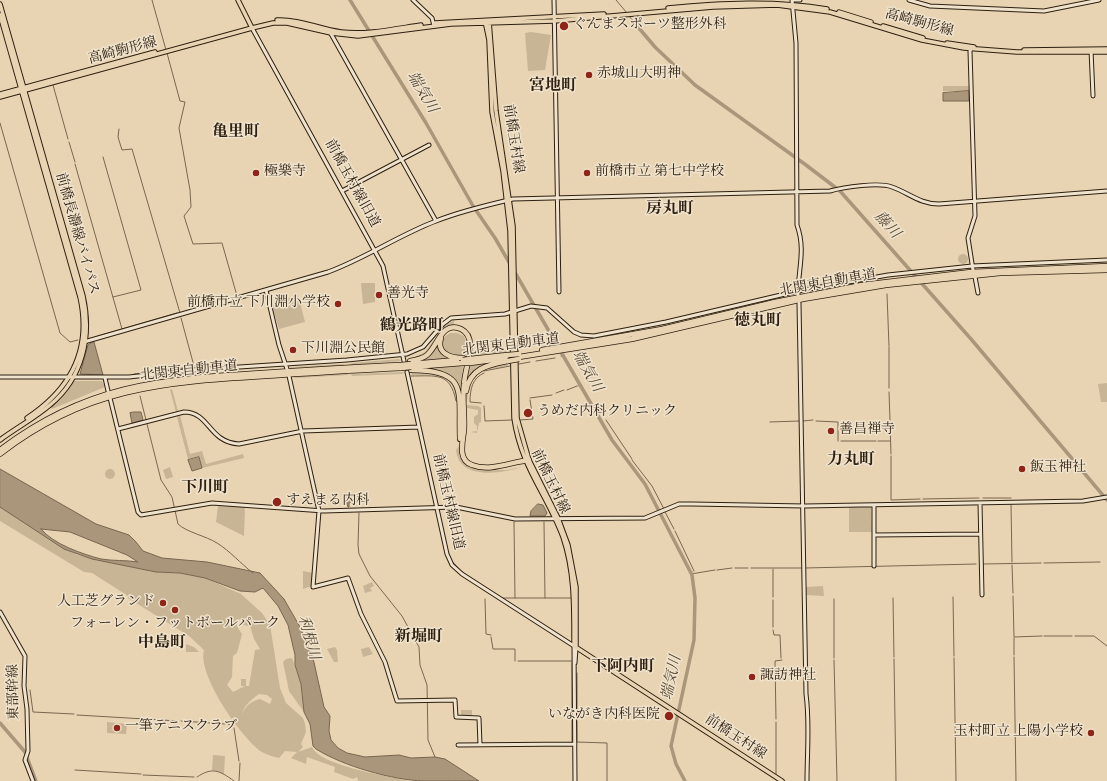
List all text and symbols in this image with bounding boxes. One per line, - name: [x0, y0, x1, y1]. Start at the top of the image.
- street label: 高崎駒形線: [883, 7, 955, 41]
- place label: ぐんまスポーツ整形外科: [573, 18, 727, 34]
- marker: ぐんまスポーツ整形外科: [558, 20, 570, 32]
- street label: 高崎駒形線: [87, 35, 159, 69]
- place label: 赤城山大明神: [597, 67, 681, 83]
- water label: 端気川: [402, 69, 440, 117]
- marker: 赤城山大明神: [584, 70, 594, 80]
- district label: 宮地町: [529, 77, 577, 97]
- street label: 前橋玉村線: [498, 103, 526, 175]
- district label: 亀里町: [212, 123, 260, 143]
- street label: 前橋玉村線旧道: [320, 137, 382, 231]
- place label: 極樂寺: [264, 165, 306, 181]
- place label: 前橋市立 第七中学校: [595, 165, 724, 181]
- marker: 極樂寺: [251, 168, 261, 178]
- marker: 前橋市立 第七中学校: [582, 168, 592, 178]
- street label: 前橋長瀞線バイパス: [51, 171, 101, 297]
- district label: 房丸町: [646, 200, 694, 220]
- water label: 藤川: [869, 209, 903, 243]
- street label: 北関東自動車道: [778, 267, 878, 301]
- place label: 善光寺: [387, 287, 429, 303]
- marker: 善光寺: [374, 290, 384, 300]
- place label: 前橋市立 下川淵小学校: [187, 296, 330, 312]
- marker: 前橋市立 下川淵小学校: [333, 299, 343, 309]
- district label: 徳丸町: [734, 312, 782, 332]
- district label: 鶴光路町: [380, 317, 444, 337]
- street label: 北関東自動車道: [461, 332, 561, 360]
- place label: 下川淵公民館: [301, 342, 385, 358]
- marker: 下川淵公民館: [288, 345, 298, 355]
- water label: 端気川: [567, 348, 605, 396]
- street label: 北関東自動車道: [139, 359, 239, 385]
- place label: うめだ内科クリニック: [537, 405, 677, 421]
- marker: うめだ内科クリニック: [522, 407, 534, 419]
- place label: 善昌禅寺: [839, 423, 895, 439]
- marker: 善昌禅寺: [826, 426, 836, 436]
- street label: 前橋玉村線: [526, 447, 572, 517]
- district label: 力丸町: [827, 451, 875, 471]
- street label: 前橋玉村線旧道: [428, 452, 466, 552]
- place label: 飯玉神社: [1030, 461, 1086, 477]
- marker: 飯玉神社: [1017, 464, 1027, 474]
- district label: 下川町: [181, 479, 229, 499]
- place label: すえまる内科: [286, 494, 370, 510]
- marker: すえまる内科: [271, 496, 283, 508]
- place label: 人工芝グランド: [57, 595, 155, 611]
- marker: 人工芝グランド: [158, 598, 168, 608]
- marker: フォーレン・フットボールパーク: [170, 605, 180, 615]
- water label: 利根川: [292, 614, 322, 662]
- place label: フォーレン・フットボールパーク: [70, 617, 280, 633]
- district label: 新堀町: [395, 628, 443, 648]
- district label: 中島町: [138, 634, 186, 654]
- water label: 端気川: [660, 654, 686, 702]
- district label: 下阿内町: [591, 658, 655, 678]
- street label: 東部幹線: [6, 664, 24, 720]
- place label: 諏訪神社: [760, 669, 816, 685]
- marker: 諏訪神社: [747, 672, 757, 682]
- place label: いながき内科医院: [548, 708, 660, 724]
- marker: いながき内科医院: [663, 710, 675, 722]
- street label: 前橋玉村線: [701, 712, 769, 764]
- place label: 一筆テニスクラブ: [125, 720, 237, 736]
- marker: 一筆テニスクラブ: [112, 723, 122, 733]
- place label: 玉村町立 上陽小学校: [954, 725, 1083, 741]
- marker: 玉村町立 上陽小学校: [1086, 728, 1096, 738]

